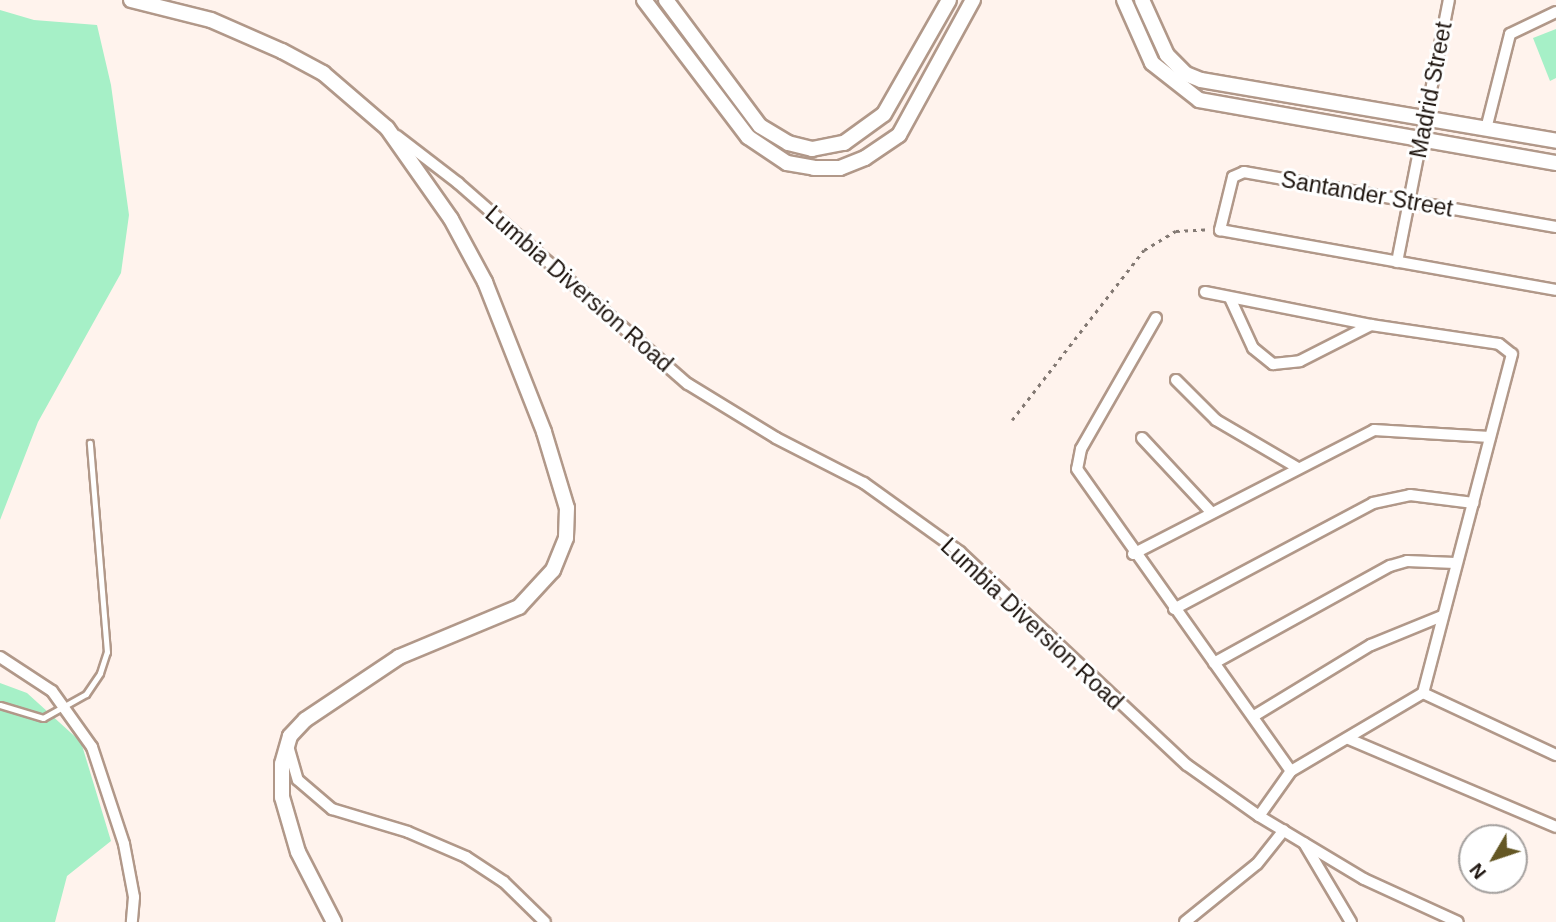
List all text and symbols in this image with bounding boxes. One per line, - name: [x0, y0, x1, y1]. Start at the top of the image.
- street label: Madrid Street: [1404, 20, 1458, 160]
- street label: Santander Street: [1279, 165, 1455, 223]
- street label: Lumbia Diversion Road: [480, 200, 678, 378]
- street label: Lumbia Diversion Road: [935, 532, 1129, 716]
- north arrow: [1458, 824, 1528, 894]
- text: N: [1465, 859, 1490, 883]

